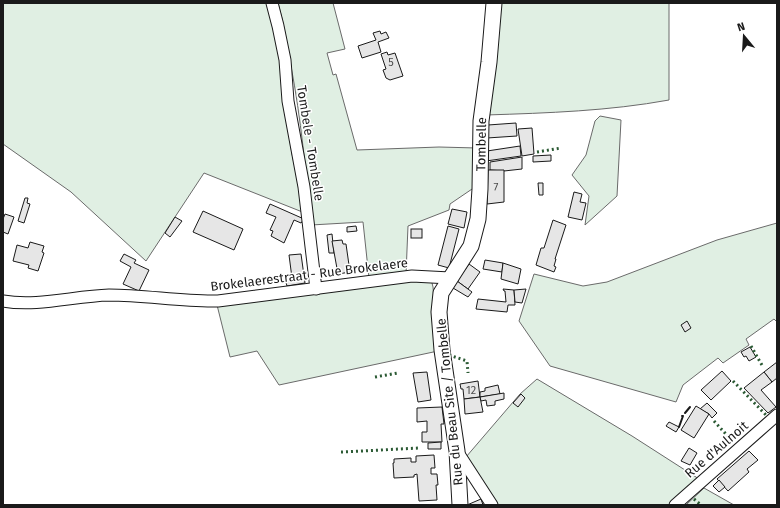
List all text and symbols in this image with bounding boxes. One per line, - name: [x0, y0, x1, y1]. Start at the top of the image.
- north arrow: [724, 16, 764, 56]
- text: N: [736, 20, 747, 34]
- house number: 5: [388, 56, 394, 69]
- street label: Tombele - Tombelle: [294, 84, 327, 202]
- street label: Tombelle: [473, 116, 489, 171]
- house number: 7: [494, 181, 499, 194]
- street label: Brokelaerestraat - Rue Brokelaere: [209, 255, 409, 294]
- street label: Rue du Beau Site / Tombelle: [433, 318, 466, 486]
- house number: 12: [466, 384, 476, 397]
- street label: Rue d'Aulnoit: [682, 418, 751, 481]

